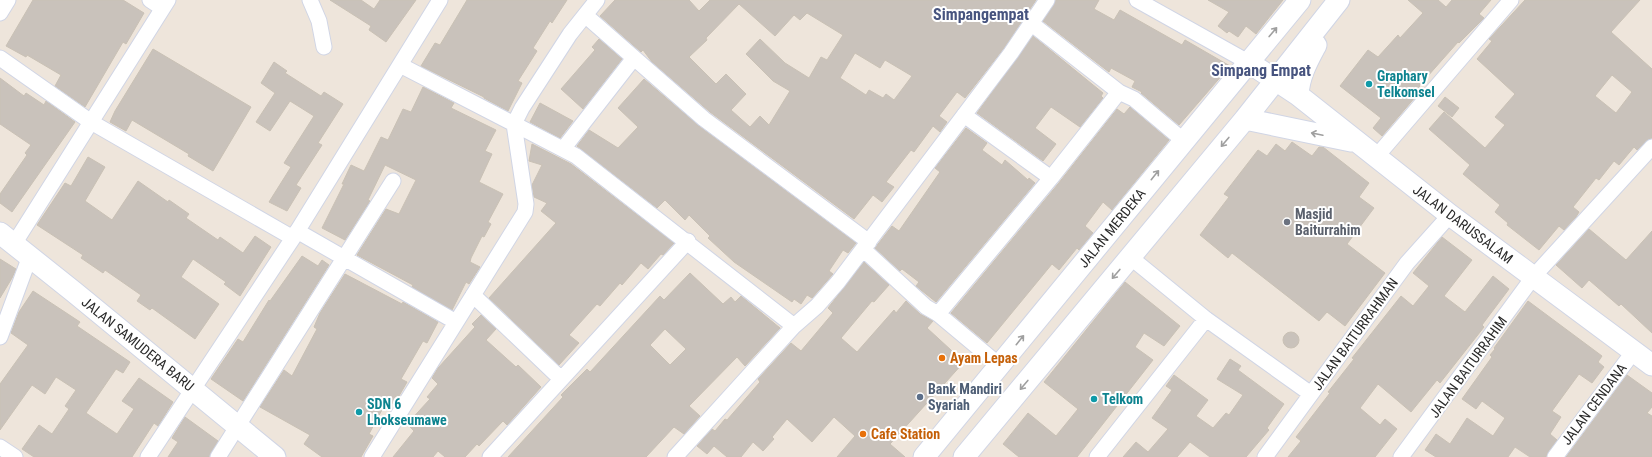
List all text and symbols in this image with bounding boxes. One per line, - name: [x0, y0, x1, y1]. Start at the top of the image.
- district label: Simpangempat: [933, 5, 1029, 24]
- one-way arrow: [1269, 27, 1278, 37]
- district label: Simpang Empat: [1211, 61, 1311, 80]
- place label: Graphary Telkomsel: [1377, 68, 1435, 100]
- marker: Graphary Telkomsel: [1364, 79, 1374, 89]
- one-way arrow: [1311, 129, 1324, 137]
- one-way arrow: [1221, 137, 1230, 147]
- one-way arrow: [1151, 169, 1160, 180]
- street label: JALAN DARUSSALAM: [1410, 181, 1516, 267]
- street label: JALAN MERDEKA: [1075, 185, 1149, 271]
- place label: Masjid Baiturrahim: [1295, 206, 1361, 238]
- marker: Masjid Baiturrahim: [1282, 217, 1292, 227]
- one-way arrow: [1111, 269, 1120, 280]
- street label: JALAN BAITURRAHMAN: [1309, 275, 1401, 393]
- street label: JALAN SAMUDERA BARU: [79, 294, 197, 394]
- street label: JALAN BAITURRAHIM: [1426, 313, 1510, 421]
- one-way arrow: [1015, 335, 1024, 346]
- place label: Ayam Lepas: [950, 350, 1018, 366]
- marker: Ayam Lepas: [937, 353, 947, 363]
- street label: JALAN CENDANA: [1558, 360, 1630, 448]
- one-way arrow: [1019, 380, 1028, 391]
- place label: Bank Mandiri Syariah: [928, 381, 1002, 413]
- place label: Telkom: [1102, 391, 1143, 407]
- marker: Bank Mandiri Syariah: [915, 392, 925, 402]
- marker: Telkom: [1089, 394, 1099, 404]
- place label: SDN 6 Lhokseumawe: [367, 396, 447, 428]
- marker: SDN 6 Lhokseumawe: [354, 407, 364, 417]
- place label: Cafe Station: [871, 426, 940, 442]
- marker: Cafe Station: [858, 429, 868, 439]

